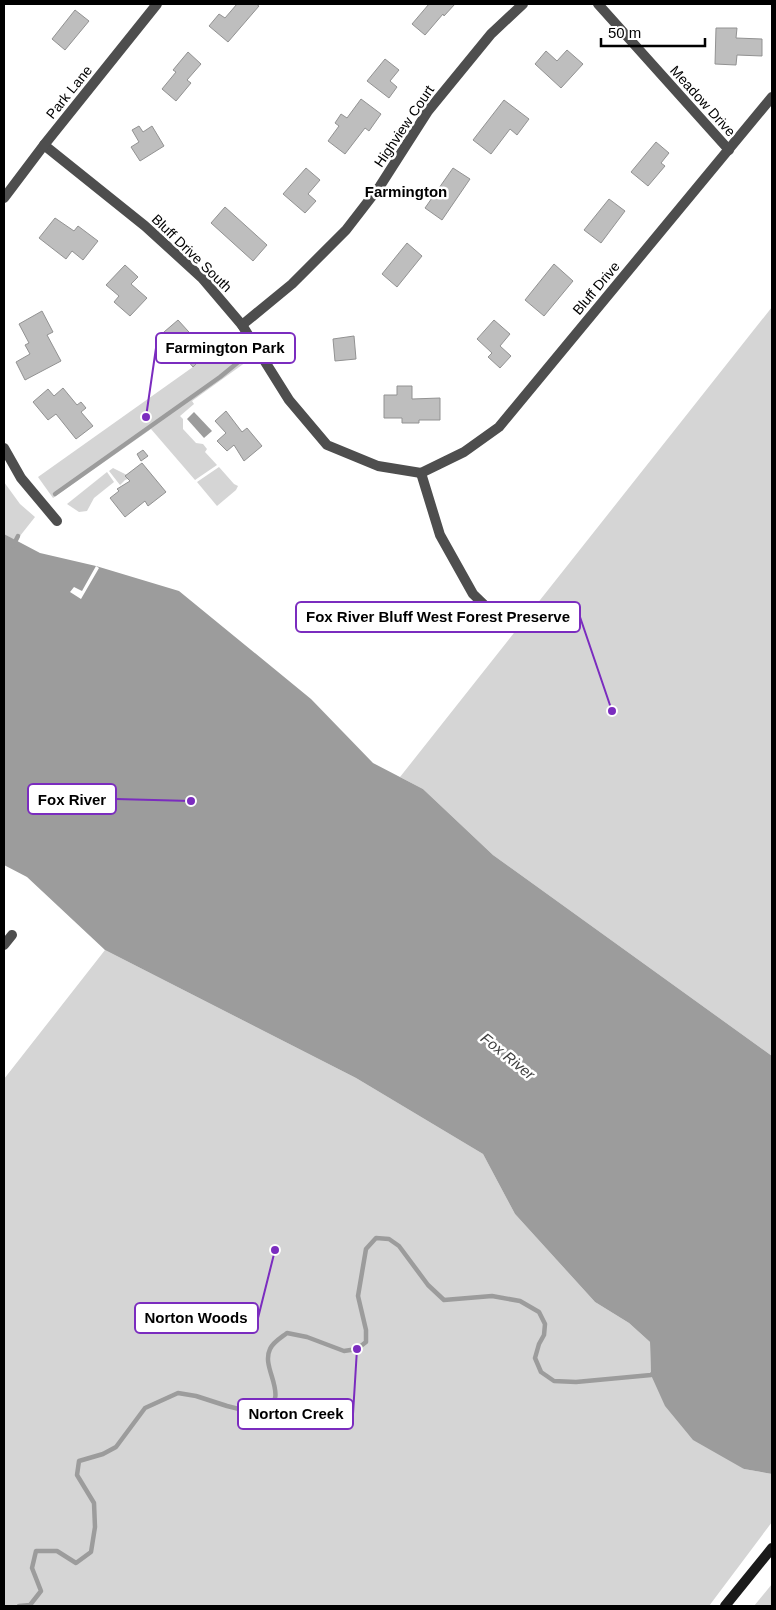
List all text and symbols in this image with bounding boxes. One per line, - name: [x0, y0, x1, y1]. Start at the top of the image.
- scale bar: [601, 15, 705, 47]
- text: 50 m: [608, 24, 641, 41]
- street label: Park Lane: [43, 62, 95, 122]
- street label: Meadow Drive: [667, 62, 739, 140]
- street label: Highview Court: [371, 82, 437, 170]
- district label: Farmington: [365, 183, 447, 200]
- street label: Bluff Drive South: [149, 211, 235, 295]
- street label: Bluff Drive: [569, 258, 623, 318]
- callout: Farmington Park: [156, 333, 295, 363]
- text: Farmington Park: [165, 339, 285, 356]
- callout: Fox River Bluff West Forest Preserve: [296, 602, 580, 632]
- text: Fox River Bluff West Forest Preserve: [306, 608, 570, 625]
- callout: Fox River: [28, 784, 116, 814]
- text: Fox River: [38, 791, 106, 808]
- water label: Fox River: [478, 1029, 539, 1083]
- callout: Norton Woods: [135, 1303, 258, 1333]
- text: Norton Woods: [144, 1309, 248, 1326]
- callout: Norton Creek: [238, 1399, 353, 1429]
- text: Norton Creek: [248, 1405, 344, 1422]

